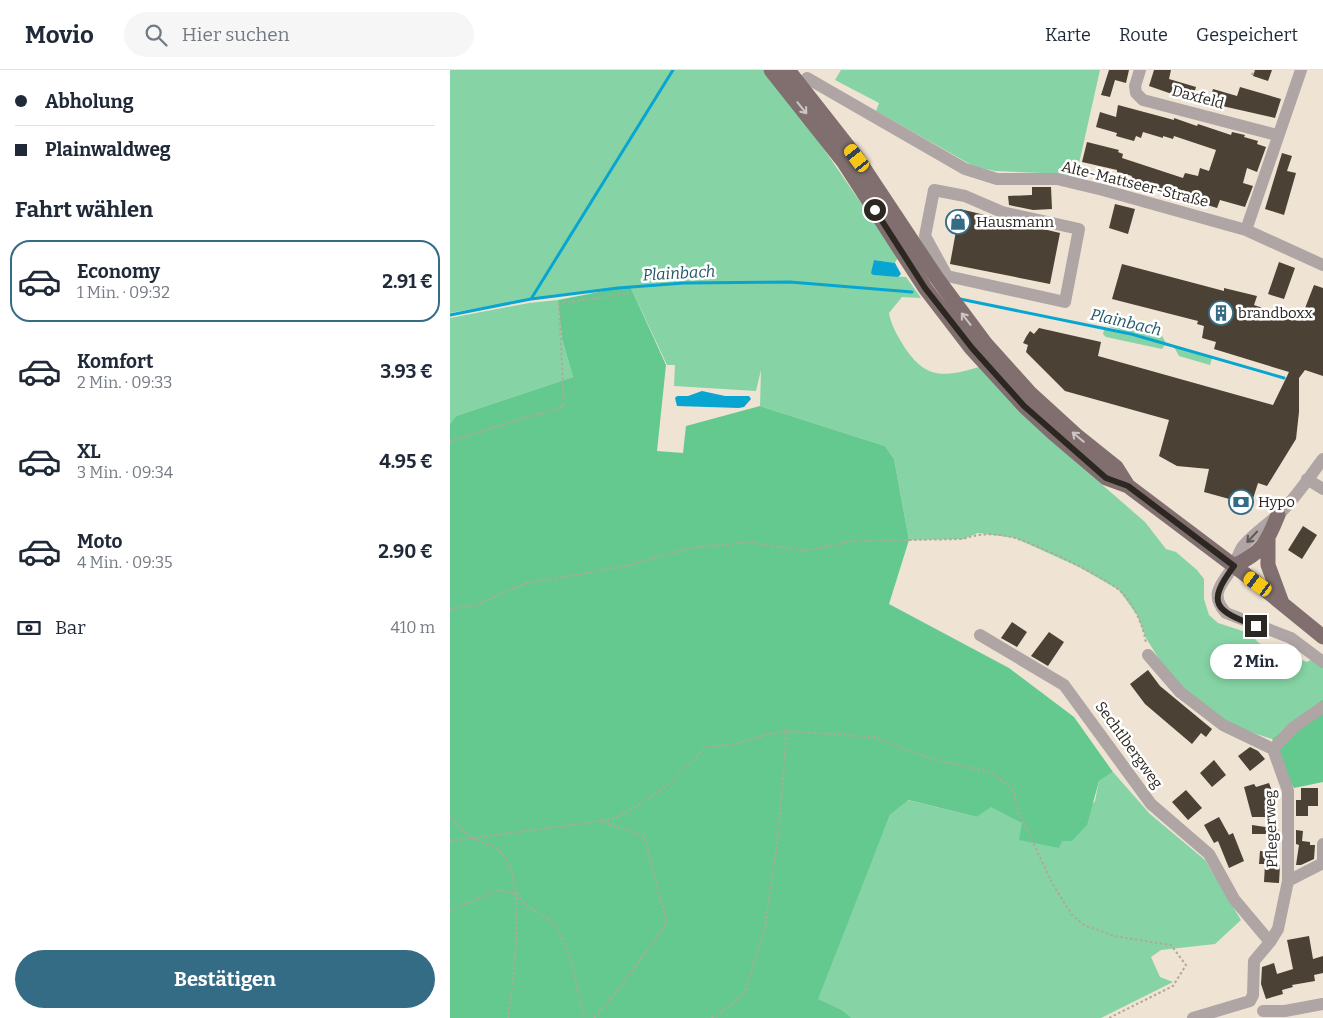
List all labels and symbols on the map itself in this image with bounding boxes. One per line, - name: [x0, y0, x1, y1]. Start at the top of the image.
- street label: Daxfeld: [1170, 81, 1226, 113]
- one-way arrow: [796, 101, 807, 114]
- car: [841, 142, 872, 174]
- street label: Alte-Mattseer-Straße: [1060, 157, 1210, 211]
- route start: [864, 199, 886, 221]
- shop icon: Hausmann: [945, 209, 971, 235]
- place label: Hausmann: [976, 213, 1054, 231]
- water label: Plainbach: [642, 262, 716, 284]
- building icon: brandboxx: [1208, 300, 1234, 326]
- place label: brandboxx: [1238, 304, 1313, 322]
- water label: Plainbach: [1089, 305, 1163, 339]
- one-way arrow: [961, 312, 971, 326]
- one-way arrow: [1072, 431, 1085, 442]
- bank icon: Hypo: [1228, 489, 1254, 515]
- place label: Hypo: [1258, 493, 1295, 511]
- one-way arrow: [1246, 531, 1257, 544]
- car: [1241, 569, 1274, 599]
- route end: [1245, 615, 1267, 637]
- callout: 2 Min.: [1210, 644, 1302, 678]
- street label: Sechtlbergweg: [1091, 698, 1167, 792]
- street label: Pflegerweg: [1261, 790, 1281, 868]

